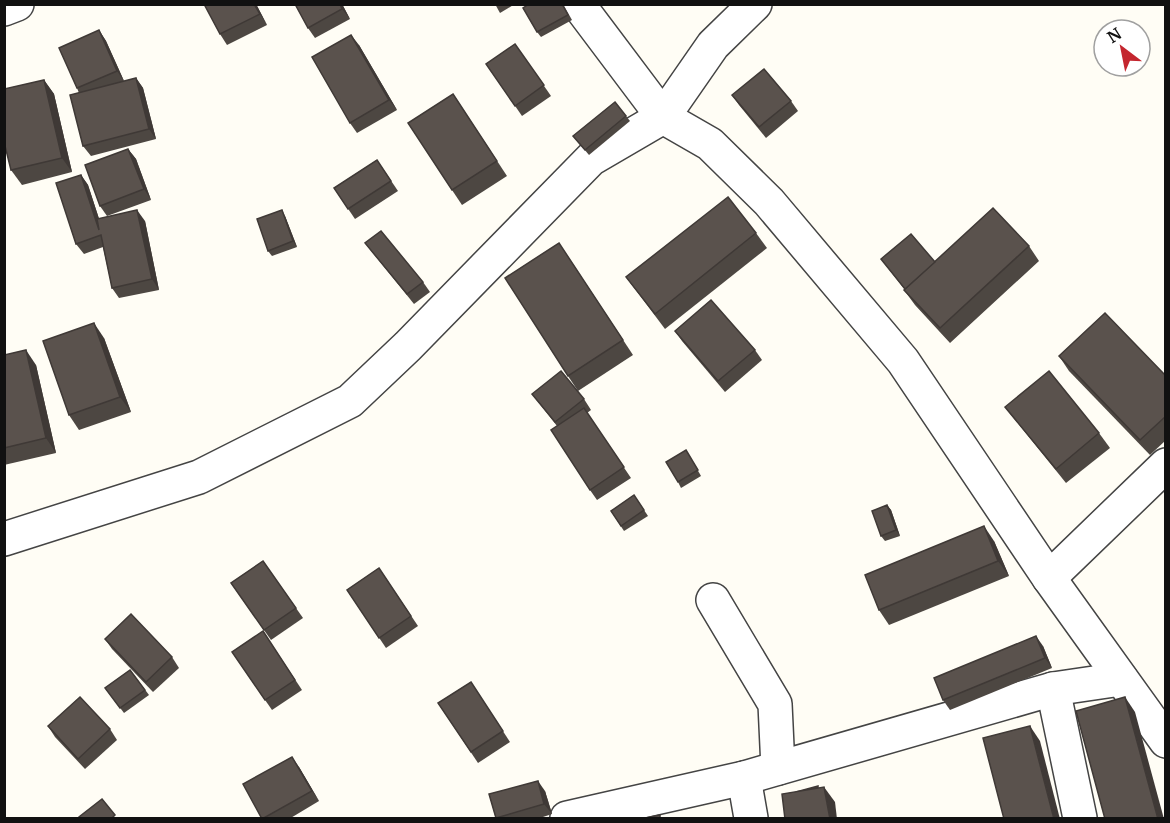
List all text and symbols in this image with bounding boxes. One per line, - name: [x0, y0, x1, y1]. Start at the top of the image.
- north arrow: [1092, 18, 1152, 78]
- text: N: [1103, 23, 1125, 47]

